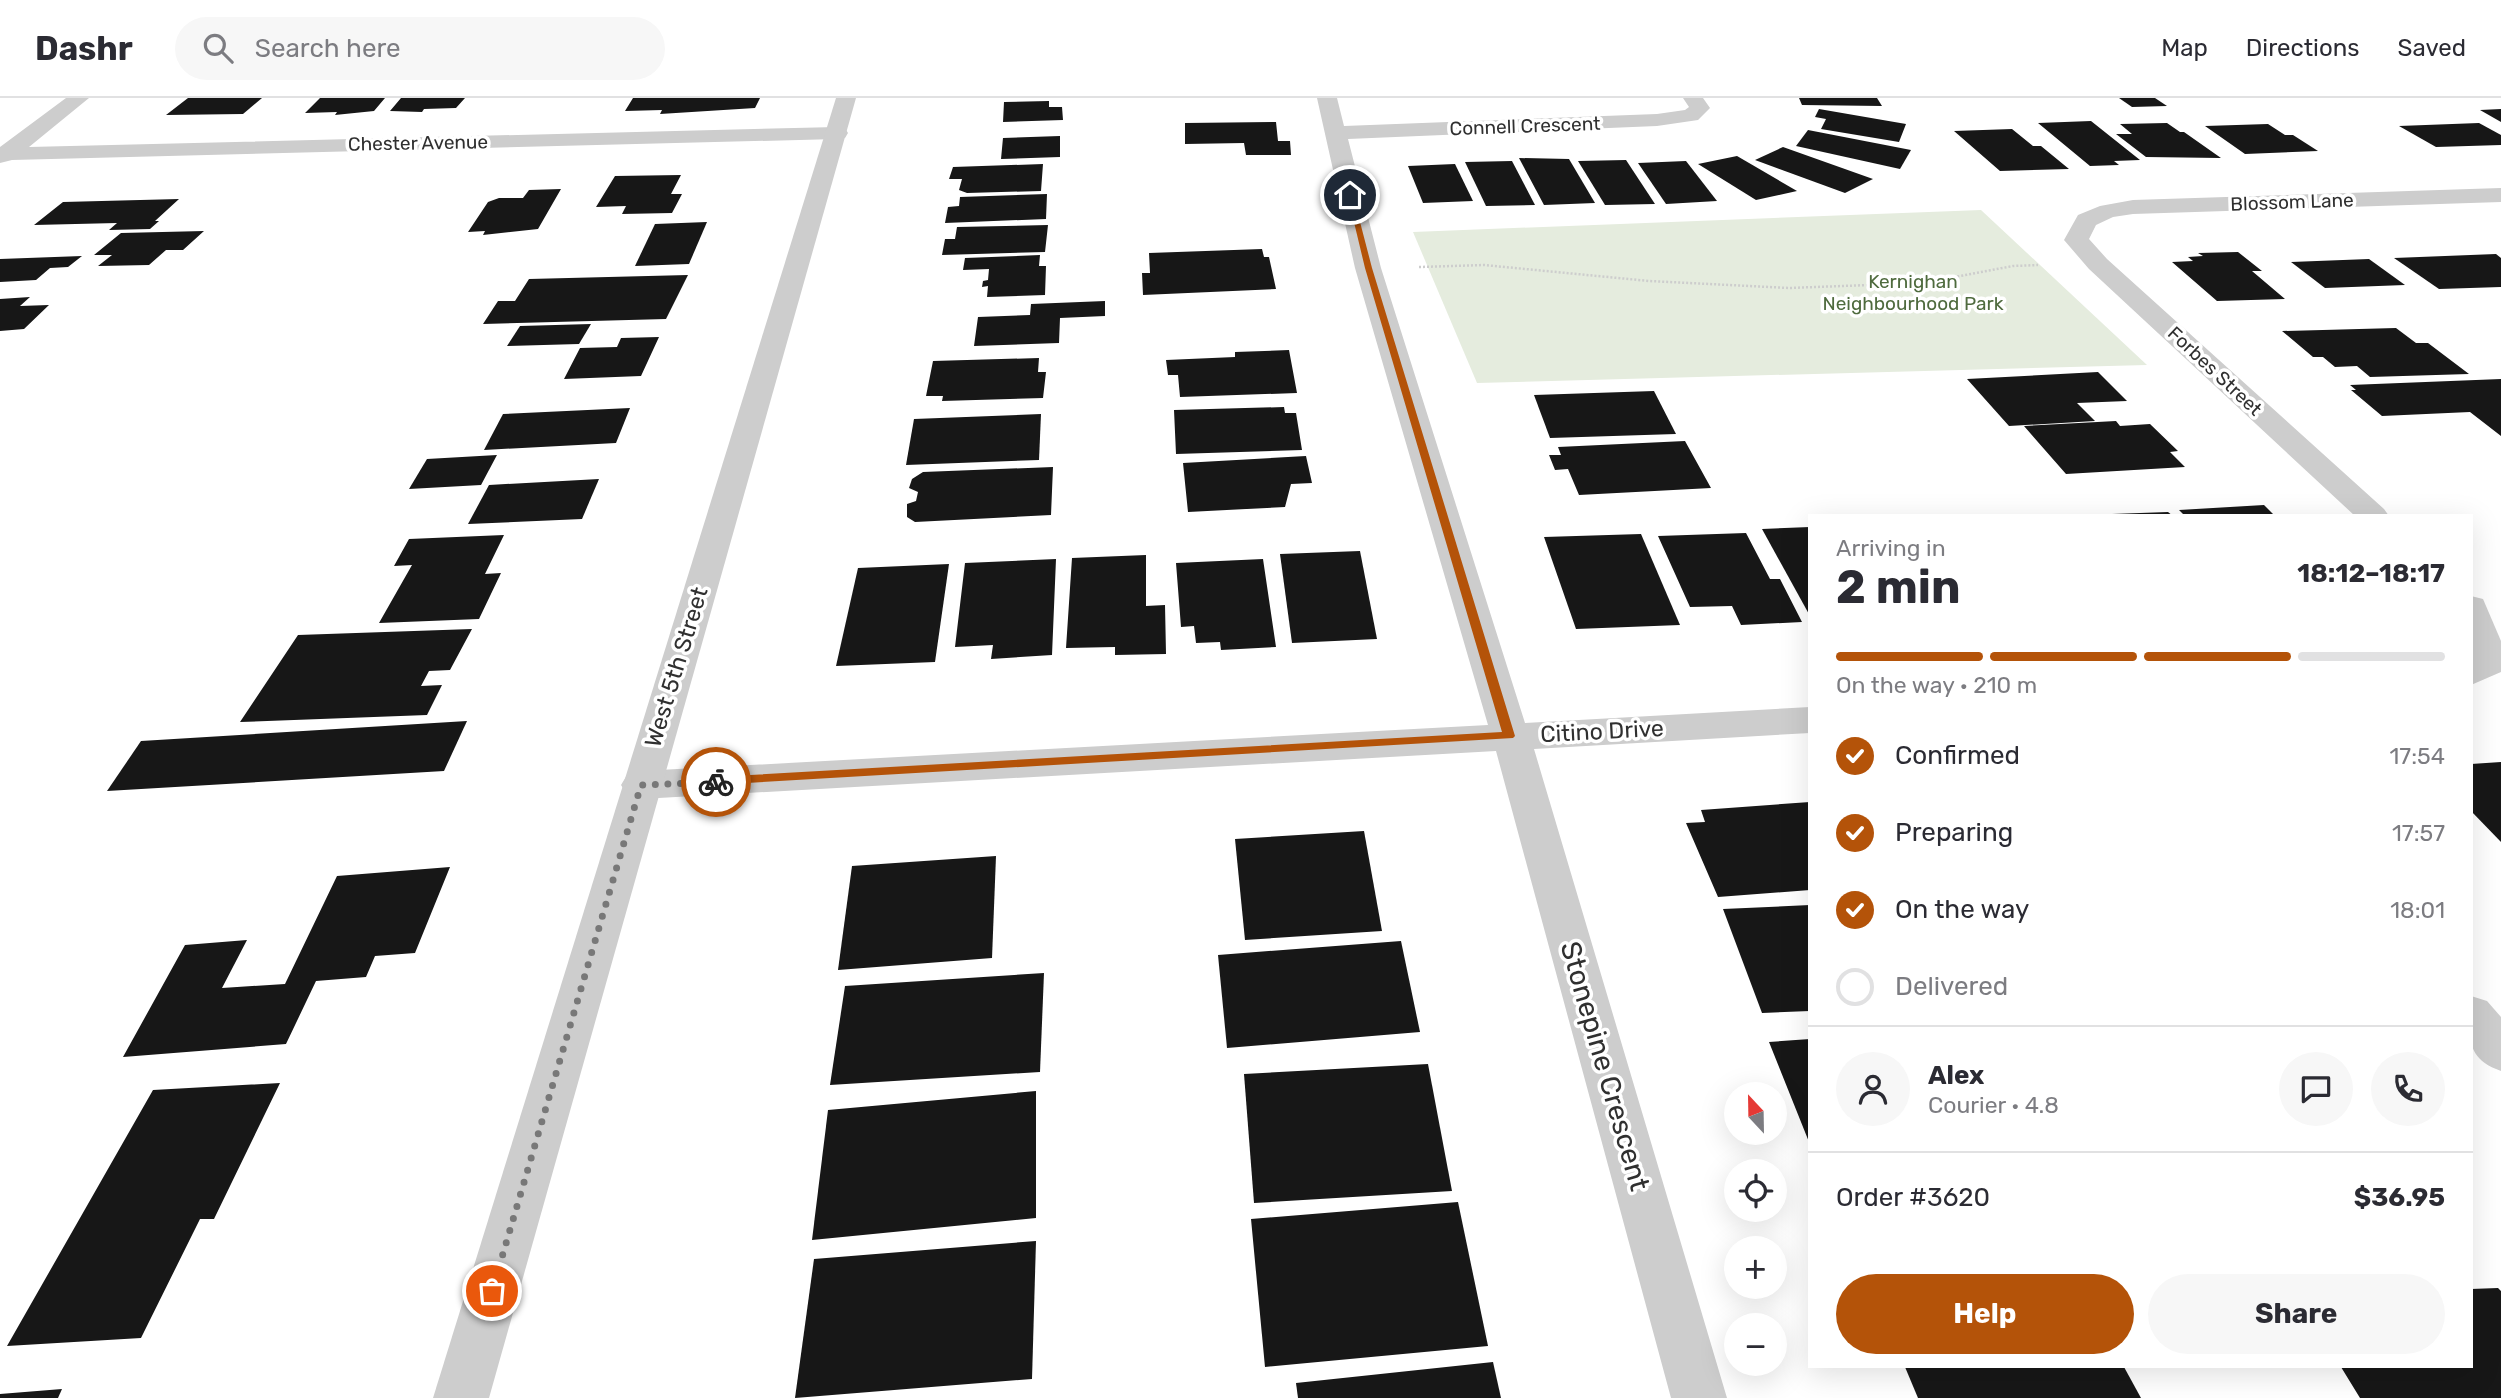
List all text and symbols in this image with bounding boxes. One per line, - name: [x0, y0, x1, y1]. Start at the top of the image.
- search box: [175, 17, 665, 80]
- text: Dashr: [35, 29, 133, 68]
- icon: search: [199, 29, 237, 67]
- text: Search here: [255, 33, 401, 64]
- text: Map: [2161, 34, 2208, 62]
- text: Directions: [2246, 34, 2359, 62]
- text: Saved: [2397, 34, 2466, 62]
- street label: Connell Crescent: [1449, 112, 1601, 140]
- street label: Chester Avenue: [348, 130, 488, 156]
- pin: [1320, 165, 1380, 225]
- icon: home: [1331, 176, 1369, 214]
- street label: Blossom Lane: [2230, 188, 2354, 216]
- park label: Kernighan Neighbourhood Park: [1822, 270, 2004, 315]
- street label: Forbes Street: [2163, 322, 2267, 421]
- text: Arriving in: [1836, 534, 1946, 562]
- text: 18:12–18:17: [2297, 558, 2445, 589]
- text: 2 min: [1836, 560, 1961, 615]
- street label: West 5th Street: [638, 584, 714, 750]
- text: On the way · 210 m: [1836, 671, 2037, 699]
- street label: Citino Drive: [1540, 714, 1664, 748]
- icon: check: [1836, 737, 1874, 775]
- text: Confirmed: [1895, 740, 2020, 771]
- text: 17:54: [2390, 742, 2445, 770]
- courier: [681, 747, 751, 817]
- icon: bike: [697, 763, 735, 801]
- icon: check: [1836, 814, 1874, 852]
- text: Preparing: [1895, 817, 2013, 848]
- text: 17:57: [2392, 819, 2445, 847]
- icon: check: [1836, 891, 1874, 929]
- text: On the way: [1895, 894, 2029, 925]
- text: 18:01: [2390, 896, 2445, 924]
- street label: Stonepine Crescent: [1554, 938, 1656, 1195]
- text: Delivered: [1895, 971, 2008, 1002]
- button: person: [1836, 1052, 1910, 1126]
- button: chat: [2279, 1052, 2353, 1126]
- button: phone: [2371, 1052, 2445, 1126]
- text: Alex: [1928, 1060, 1984, 1091]
- north arrow: [1724, 1082, 1787, 1144]
- map controls: [1724, 1082, 1787, 1376]
- text: Courier · 4.8: [1928, 1091, 2059, 1119]
- button: locate: [1724, 1159, 1787, 1222]
- text: Order #3620: [1836, 1182, 1990, 1213]
- text: $36.95: [2354, 1182, 2445, 1213]
- button: +: [1724, 1236, 1787, 1299]
- pin: [462, 1261, 522, 1321]
- icon: bag: [473, 1272, 511, 1310]
- button: Help: [1836, 1274, 2134, 1354]
- button: Share: [2148, 1274, 2445, 1354]
- button: −: [1724, 1313, 1787, 1376]

